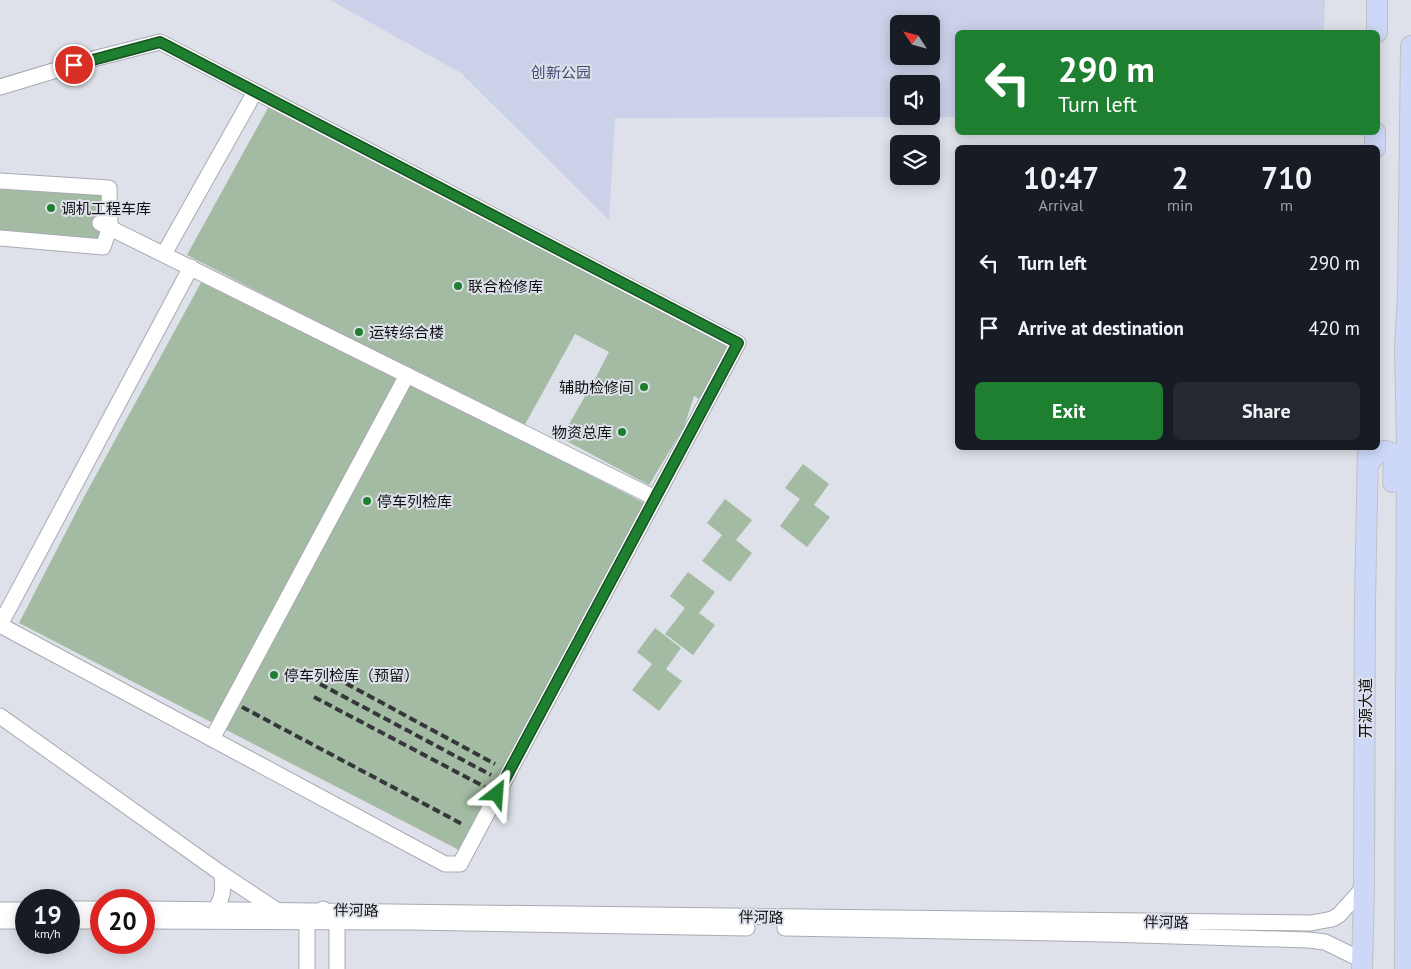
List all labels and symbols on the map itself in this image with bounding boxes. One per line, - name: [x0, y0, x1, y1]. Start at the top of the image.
- north arrow: [890, 15, 940, 65]
- pin: [53, 44, 95, 86]
- park label: 创新公园: [531, 63, 591, 82]
- place label: 调机工程车库: [61, 199, 151, 218]
- marker: 调机工程车库: [45, 202, 57, 214]
- place label: 联合检修库: [468, 277, 543, 296]
- marker: 联合检修库: [452, 280, 464, 292]
- place label: 运转综合楼: [369, 323, 444, 342]
- marker: 运转综合楼: [353, 326, 365, 338]
- place label: 辅助检修间: [559, 378, 634, 397]
- marker: 辅助检修间: [638, 381, 650, 393]
- place label: 物资总库: [552, 423, 612, 442]
- marker: 物资总库: [616, 426, 628, 438]
- place label: 停车列检库: [377, 492, 452, 511]
- marker: 停车列检库: [361, 495, 373, 507]
- place label: 停车列检库（预留）: [284, 666, 419, 685]
- marker: 停车列检库（预留）: [268, 669, 280, 681]
- street label: 开源大道: [1356, 678, 1375, 738]
- position arrow: [470, 767, 522, 819]
- speed limit sign: 20: [90, 889, 155, 954]
- street label: 伴河路: [333, 900, 379, 920]
- street label: 伴河路: [738, 907, 784, 927]
- street label: 伴河路: [1143, 912, 1189, 932]

